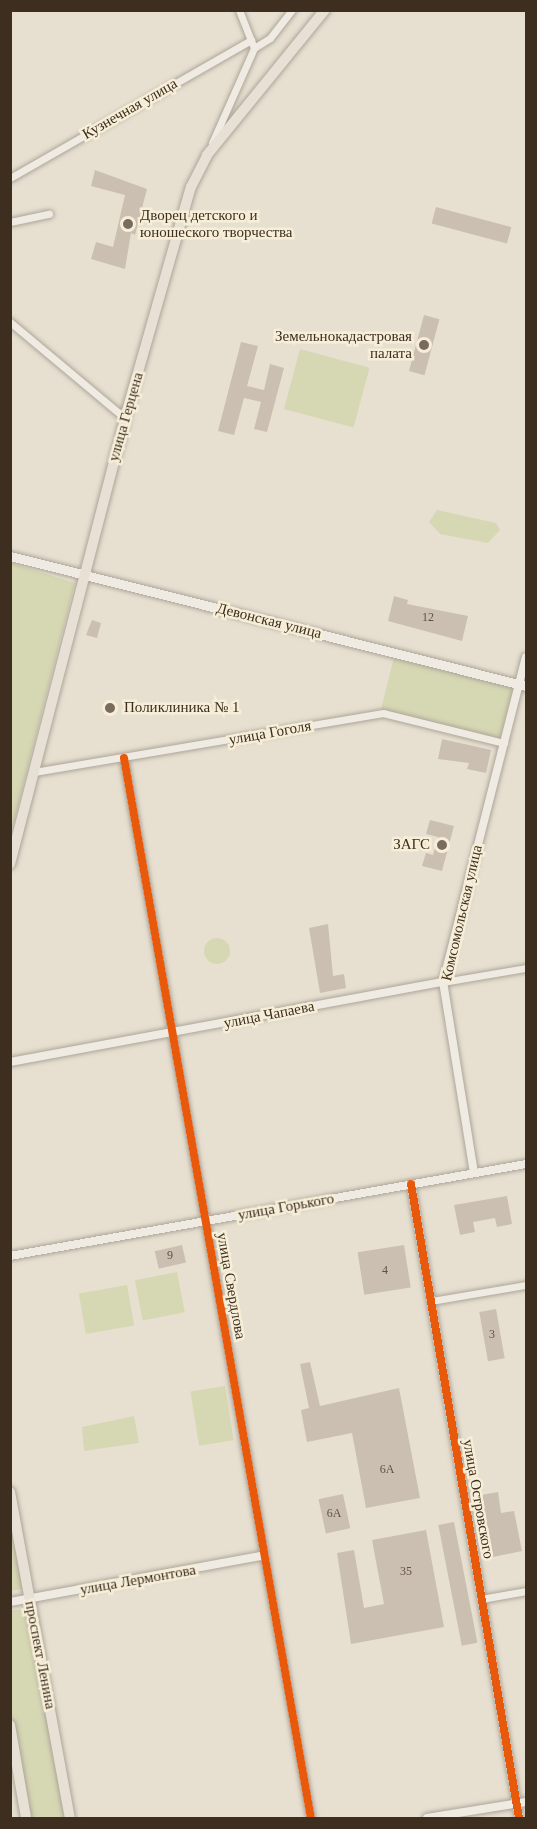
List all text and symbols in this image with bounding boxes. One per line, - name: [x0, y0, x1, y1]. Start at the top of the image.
- street label: Кузнечная улица: [79, 75, 181, 143]
- place label: Дворец детского и юношеского творчества: [140, 206, 293, 241]
- marker: Дворец детского и юношеского творчества: [121, 217, 135, 231]
- place label: Земельнокадастровая палата: [275, 327, 412, 362]
- marker: Земельнокадастровая палата: [417, 338, 431, 352]
- street label: улица Герцена: [105, 370, 147, 464]
- street label: Девонская улица: [215, 599, 323, 643]
- house number: 12: [422, 611, 434, 625]
- marker: Поликлиника № 1: [101, 699, 119, 717]
- place label: Поликлиника № 1: [124, 699, 240, 717]
- street label: улица Гоголя: [228, 717, 312, 749]
- place label: ЗАГС: [393, 836, 430, 854]
- marker: ЗАГС: [435, 838, 449, 852]
- street label: Комсомольская улица: [438, 843, 486, 983]
- street label: улица Чапаева: [222, 997, 316, 1033]
- street label: улица Горького: [237, 1190, 335, 1224]
- street label: улица Свердлова: [213, 1231, 249, 1341]
- house number: 9: [167, 1249, 173, 1263]
- house number: 4: [382, 1264, 388, 1278]
- house number: 3: [489, 1328, 495, 1342]
- street label: улица Островского: [459, 1438, 497, 1560]
- house number: 6А: [380, 1463, 394, 1477]
- house number: 6А: [327, 1507, 341, 1521]
- street label: улица Лермонтова: [79, 1561, 197, 1599]
- house number: 35: [400, 1565, 412, 1579]
- street label: проспект Ленина: [21, 1599, 59, 1711]

